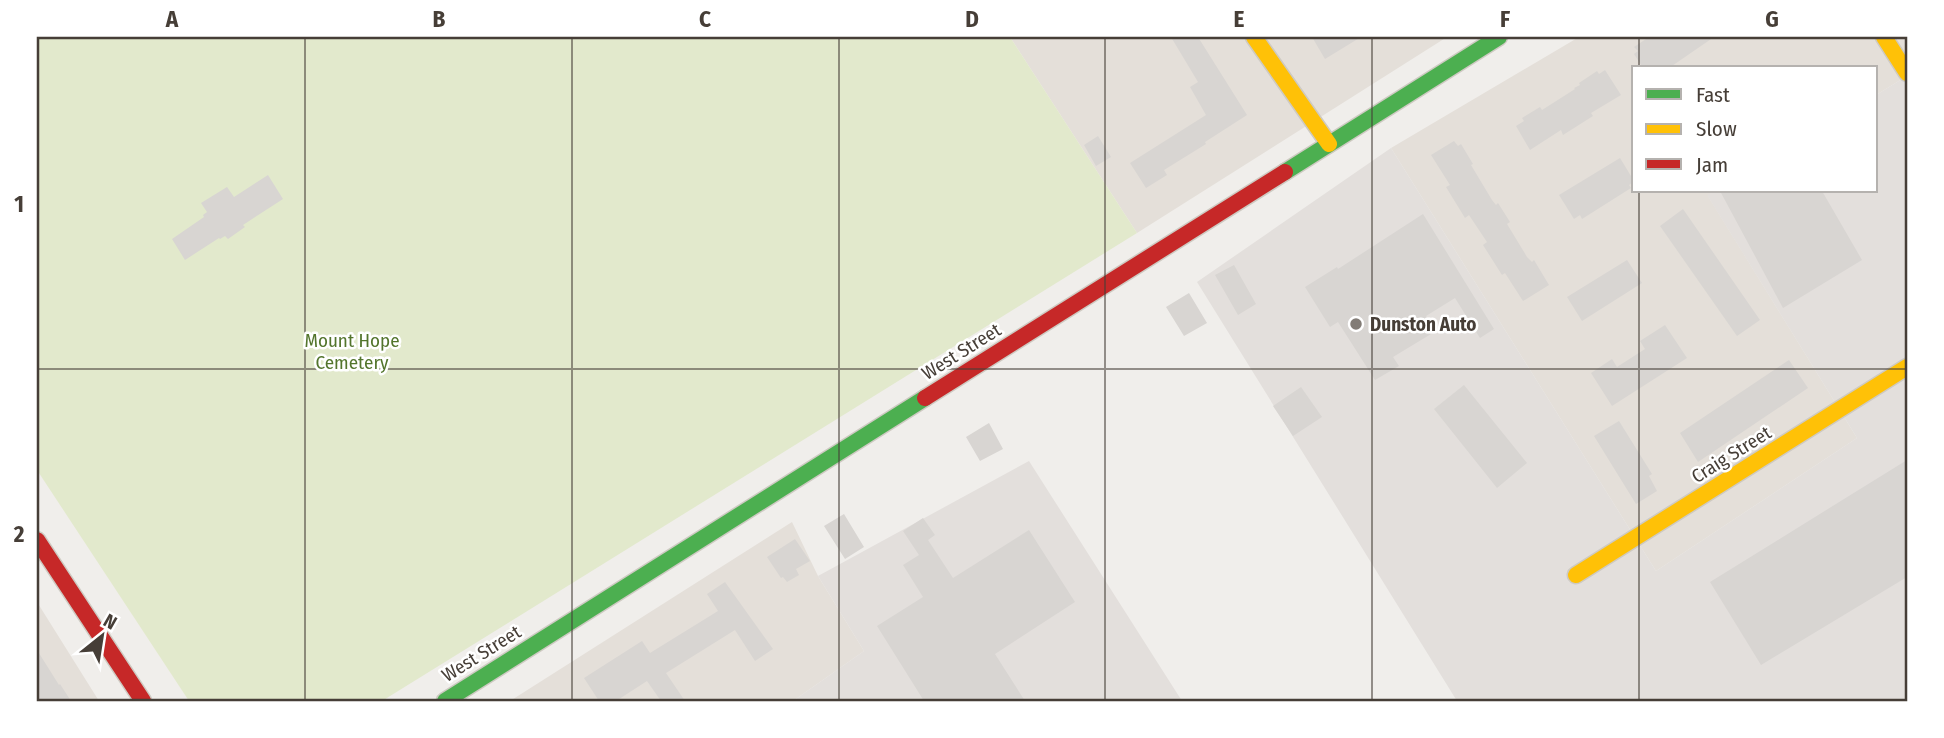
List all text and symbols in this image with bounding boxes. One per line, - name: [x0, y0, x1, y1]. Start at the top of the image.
- text: A: [165, 5, 179, 33]
- text: B: [433, 5, 446, 33]
- text: C: [699, 5, 711, 33]
- text: D: [965, 5, 979, 33]
- text: E: [1234, 5, 1245, 33]
- text: F: [1500, 5, 1510, 33]
- text: G: [1765, 5, 1779, 33]
- legend: [1632, 66, 1878, 192]
- text: Fast: [1696, 82, 1730, 108]
- text: Slow: [1696, 116, 1737, 142]
- text: Jam: [1696, 152, 1728, 178]
- text: 1: [14, 190, 24, 218]
- place label: Dunston Auto: [1370, 313, 1477, 336]
- marker: Dunston Auto: [1348, 316, 1364, 332]
- street label: West Street: [917, 318, 1006, 385]
- park label: Mount Hope Cemetery: [304, 329, 400, 374]
- street label: Craig Street: [1687, 421, 1776, 488]
- text: 2: [13, 520, 25, 548]
- north arrow: [66, 602, 136, 672]
- text: N: [100, 609, 121, 635]
- street label: West Street: [437, 620, 526, 687]

